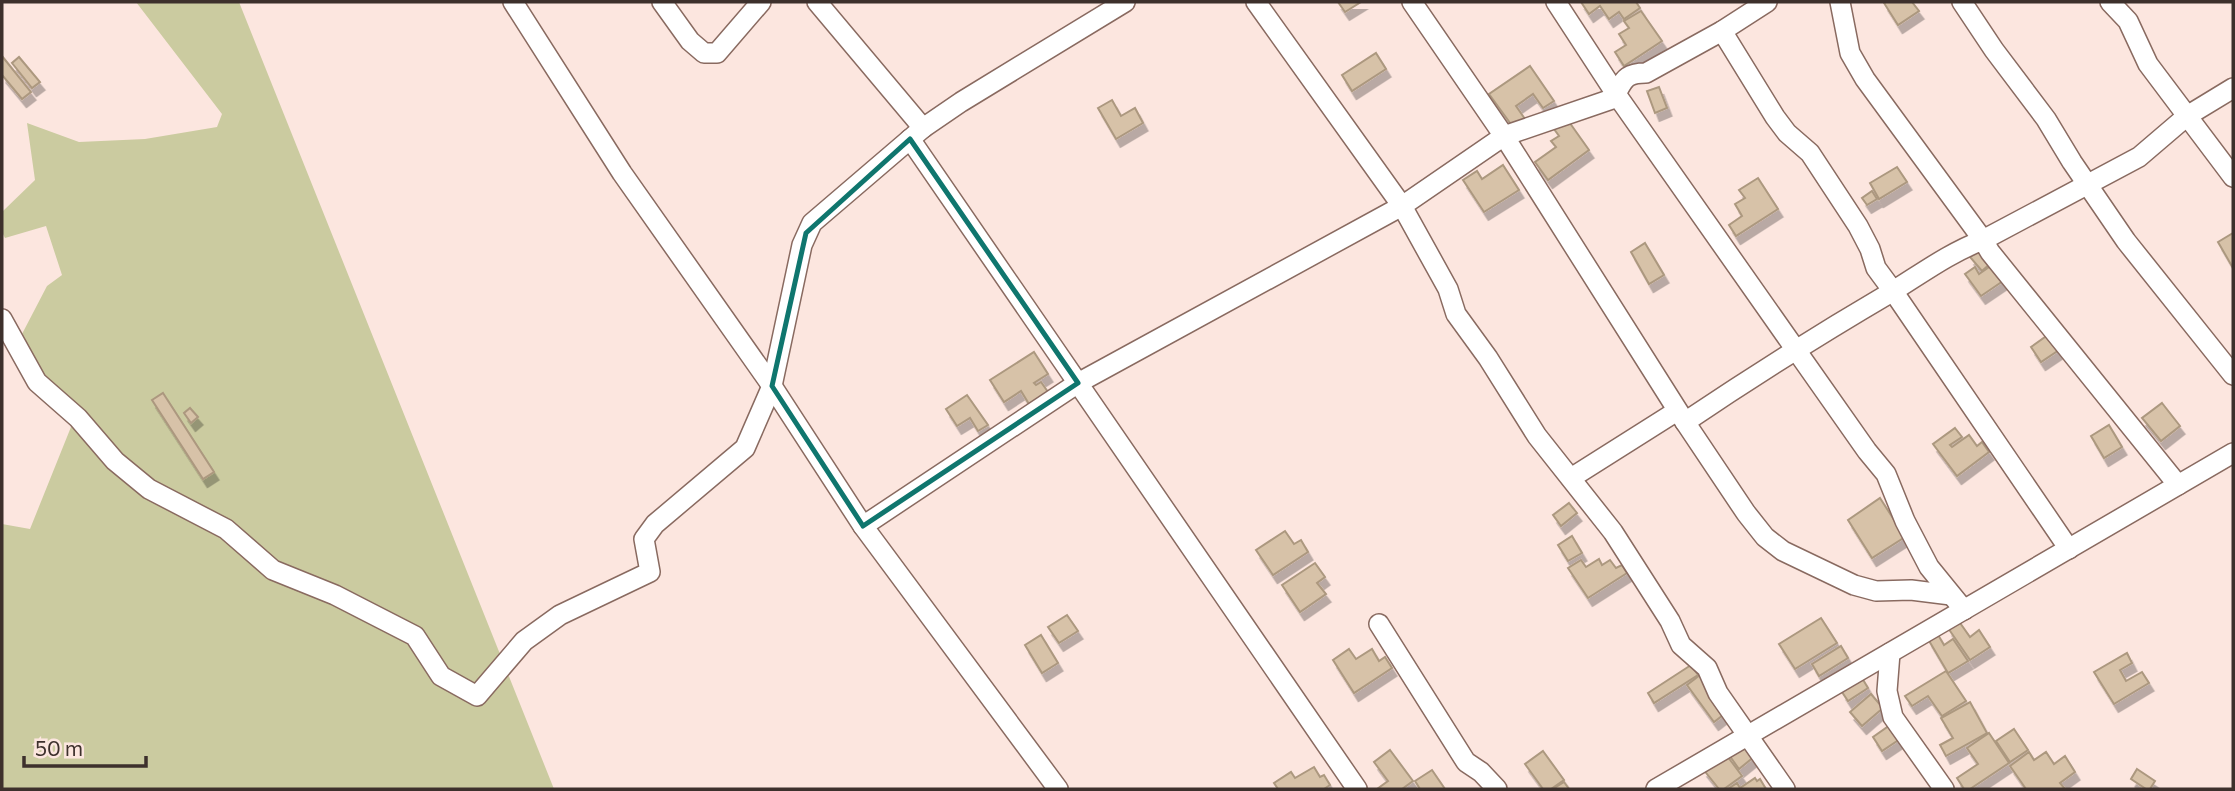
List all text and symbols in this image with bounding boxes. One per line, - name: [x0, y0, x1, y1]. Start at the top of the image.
- scale bar: [24, 724, 147, 768]
- text: 50 m: [35, 735, 83, 760]

